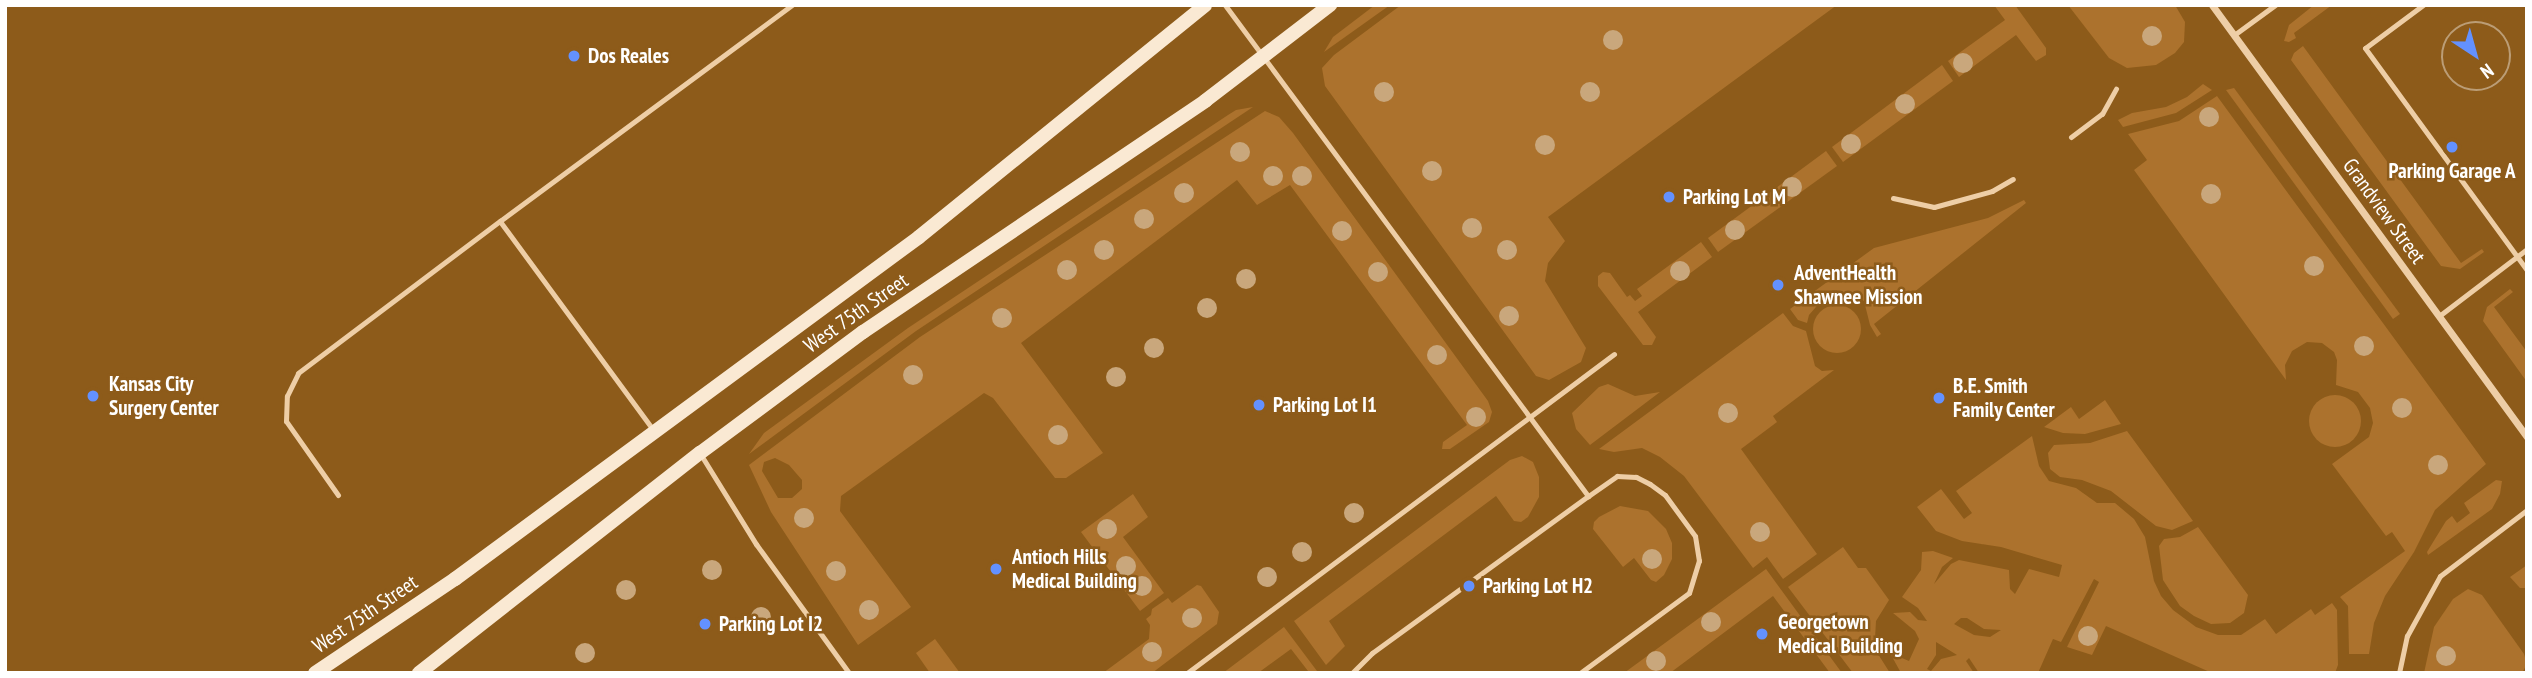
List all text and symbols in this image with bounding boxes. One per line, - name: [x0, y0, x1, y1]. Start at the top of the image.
- north arrow: [2441, 21, 2511, 91]
- place label: Dos Reales: [588, 43, 669, 69]
- marker: Dos Reales: [566, 48, 582, 64]
- text: N: [2476, 59, 2498, 84]
- marker: Parking Garage A: [2444, 139, 2460, 155]
- street label: Grandview Street: [2337, 153, 2431, 269]
- place label: Parking Garage A: [2388, 158, 2516, 184]
- place label: Parking Lot M: [1683, 184, 1786, 210]
- marker: Parking Lot M: [1661, 189, 1677, 205]
- place label: AdventHealth Shawnee Mission: [1794, 260, 1922, 310]
- street label: West 75th Street: [799, 268, 913, 358]
- marker: AdventHealth Shawnee Mission: [1768, 275, 1788, 295]
- place label: Kansas City Surgery Center: [109, 371, 220, 421]
- place label: B.E. Smith Family Center: [1953, 373, 2056, 423]
- marker: Kansas City Surgery Center: [83, 386, 103, 406]
- marker: B.E. Smith Family Center: [1931, 390, 1947, 406]
- place label: Parking Lot I1: [1273, 392, 1377, 418]
- marker: Parking Lot I1: [1251, 397, 1267, 413]
- place label: Antioch Hills Medical Building: [1012, 544, 1137, 594]
- marker: Antioch Hills Medical Building: [986, 559, 1006, 579]
- street label: West 75th Street: [308, 570, 422, 658]
- place label: Parking Lot H2: [1483, 573, 1593, 599]
- marker: Parking Lot H2: [1461, 578, 1477, 594]
- place label: Georgetown Medical Building: [1778, 609, 1903, 659]
- place label: Parking Lot I2: [719, 611, 823, 637]
- marker: Parking Lot I2: [697, 616, 713, 632]
- marker: Georgetown Medical Building: [1752, 624, 1772, 644]

